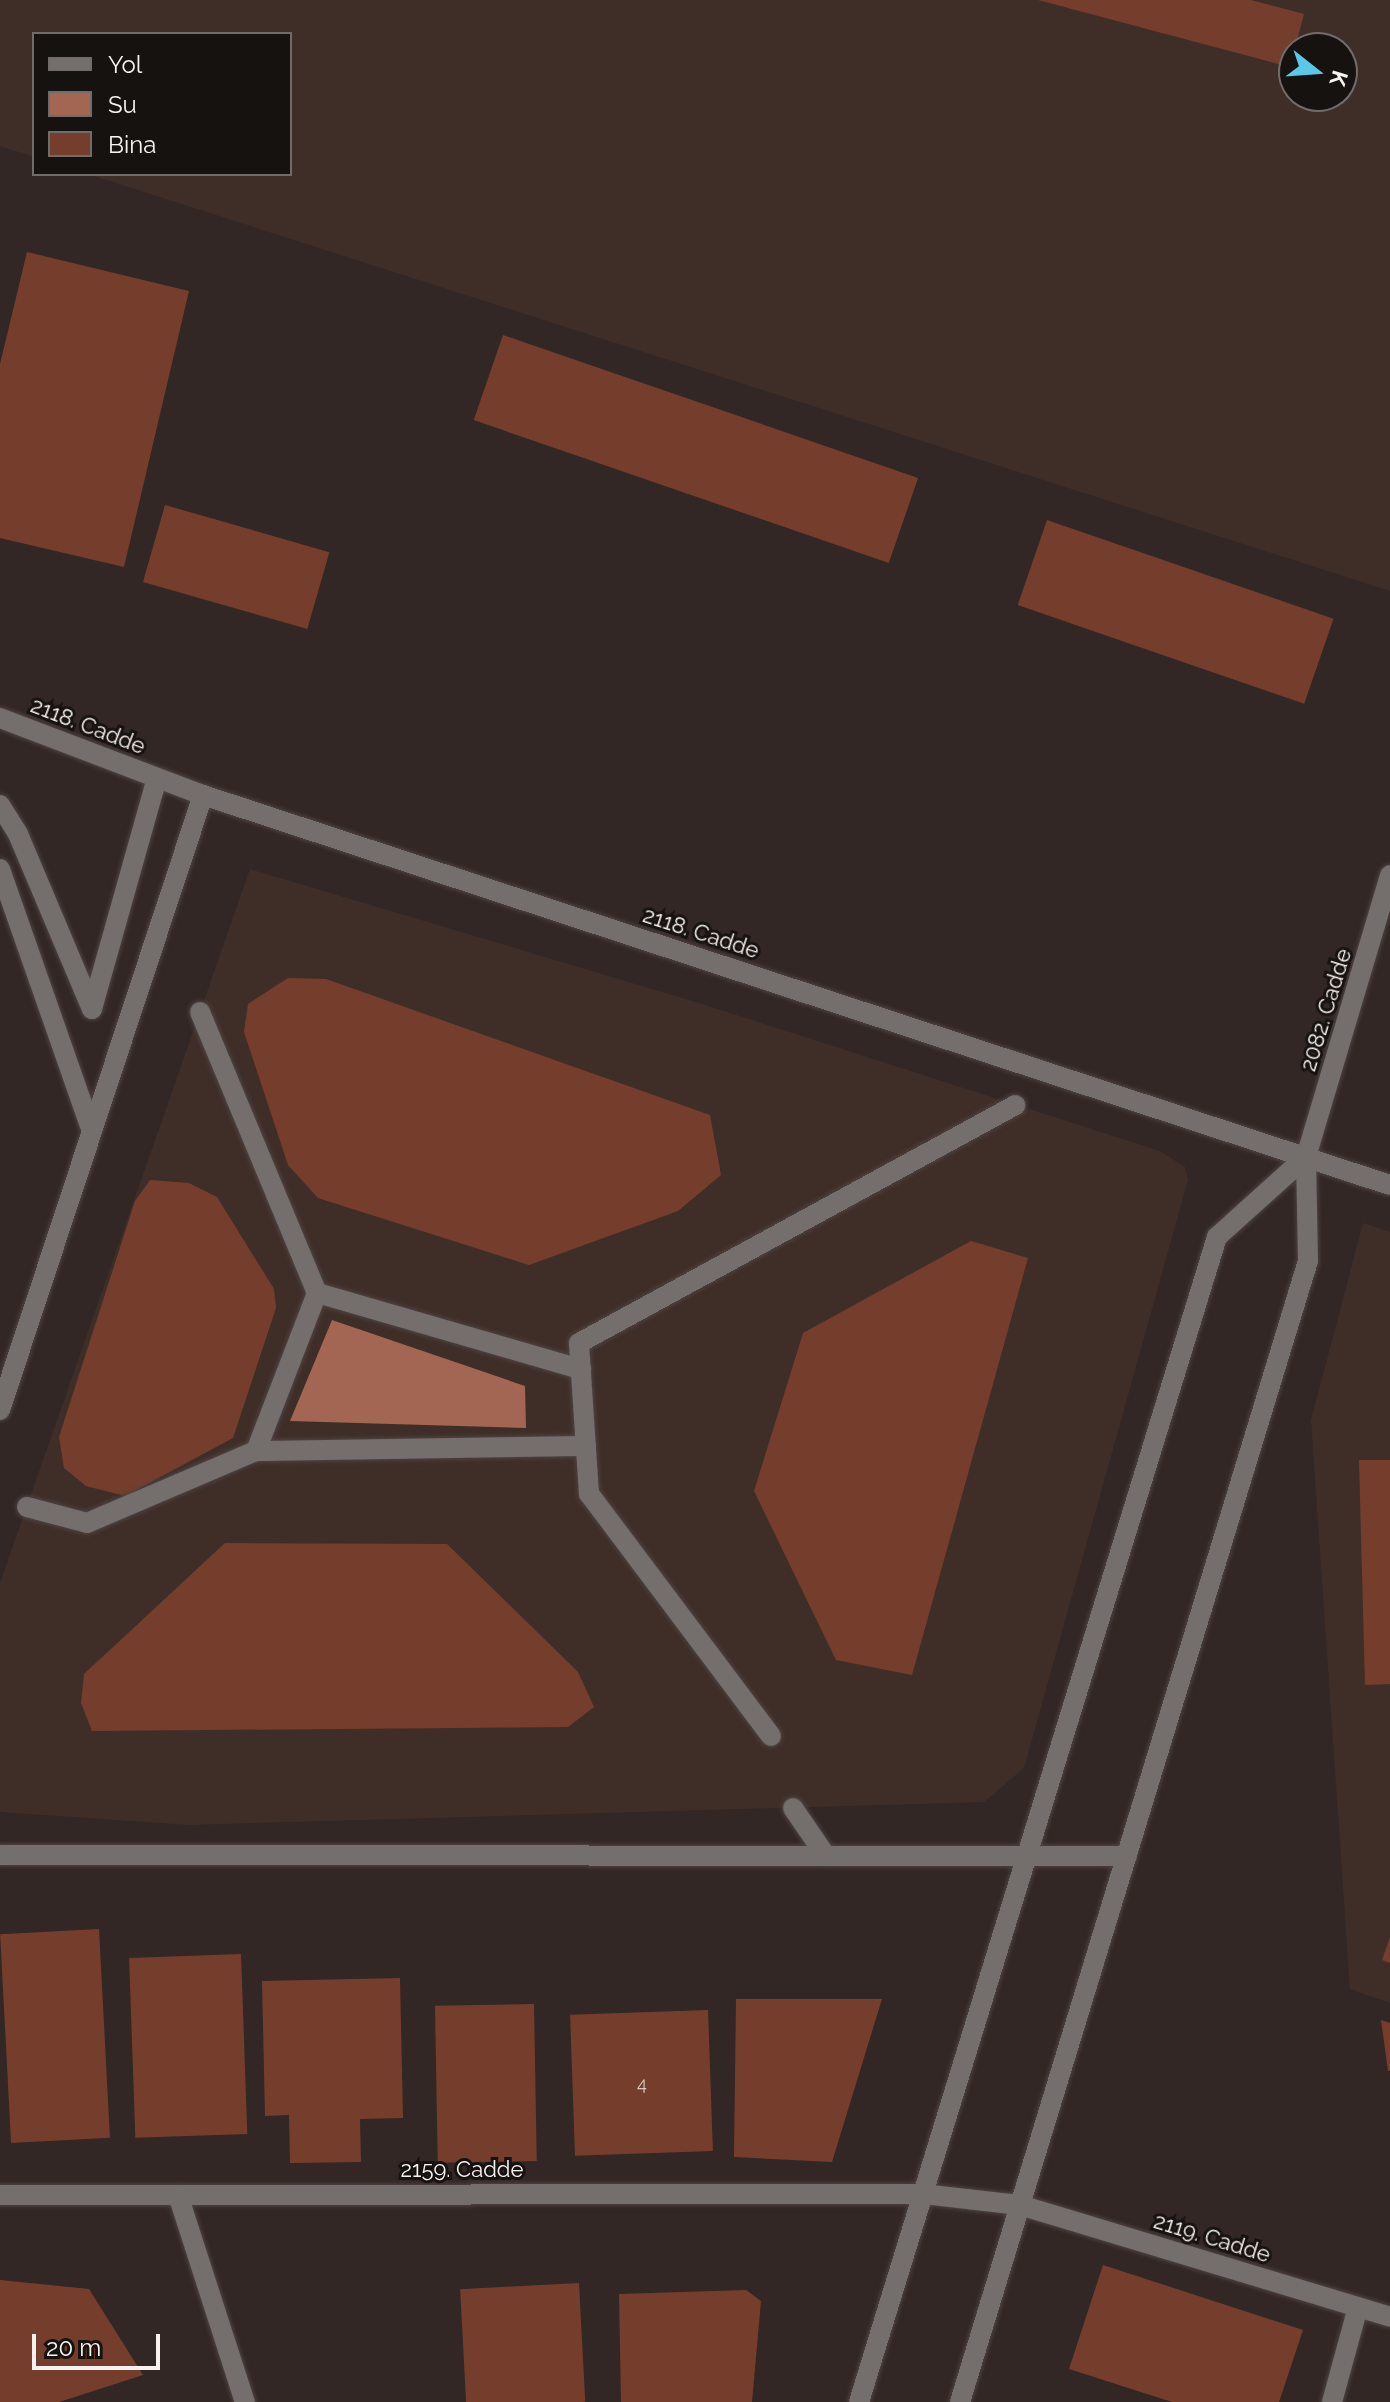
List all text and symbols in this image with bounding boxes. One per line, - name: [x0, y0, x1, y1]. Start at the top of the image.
- legend: [32, 32, 292, 176]
- north arrow: [1278, 32, 1358, 112]
- text: Yol: [108, 50, 142, 79]
- text: K: [1324, 68, 1354, 89]
- text: Su: [108, 90, 137, 119]
- text: Bina: [108, 130, 156, 159]
- street label: 2118. Cadde: [27, 692, 149, 760]
- street label: 2118. Cadde: [640, 902, 762, 964]
- street label: 2082. Cadde: [1295, 946, 1357, 1074]
- house number: 4: [637, 2073, 647, 2095]
- street label: 2159. Cadde: [401, 2157, 523, 2183]
- street label: 2119. Cadde: [1151, 2208, 1273, 2268]
- scale bar: [36, 2318, 164, 2368]
- text: 20 m: [46, 2333, 101, 2362]

